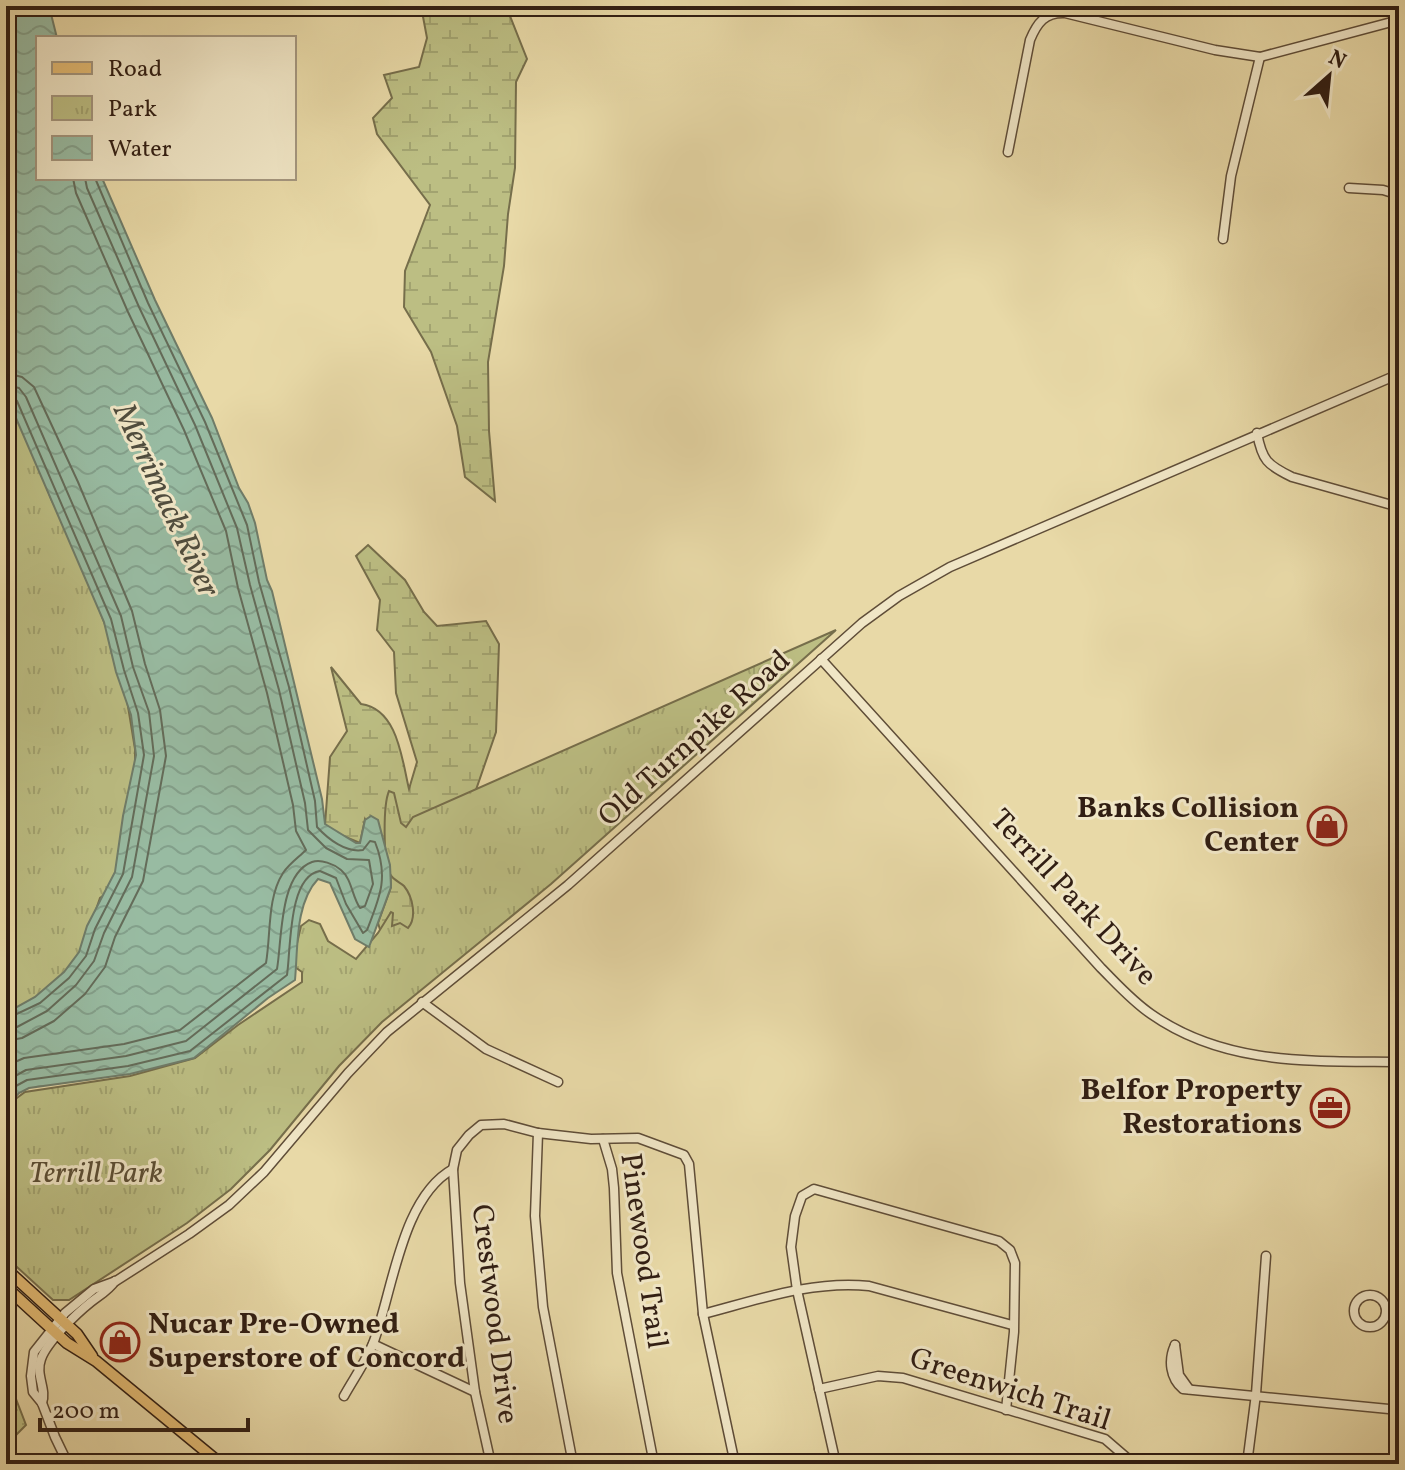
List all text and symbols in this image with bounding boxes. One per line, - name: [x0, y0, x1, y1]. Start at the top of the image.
- legend: [36, 36, 296, 180]
- north arrow: [1289, 36, 1369, 116]
- text: N: [1323, 43, 1351, 78]
- text: Road: [108, 53, 162, 87]
- text: Park: [108, 93, 157, 127]
- text: Water: [108, 133, 172, 167]
- water label: Merrimack River: [100, 396, 230, 606]
- street label: Old Turnpike Road: [589, 641, 801, 837]
- place label: Banks Collision Center: [1077, 788, 1299, 864]
- street label: Terrill Park Drive: [980, 800, 1166, 996]
- shop icon: Banks Collision Center: [1306, 805, 1348, 847]
- place label: Belfor Property Restorations: [1080, 1070, 1302, 1146]
- office icon: Belfor Property Restorations: [1309, 1087, 1351, 1129]
- street label: Pinewood Trail: [608, 1151, 678, 1351]
- park label: Terrill Park: [29, 1153, 163, 1195]
- street label: Crestwood Drive: [460, 1202, 528, 1426]
- place label: Nucar Pre-Owned Superstore of Concord: [148, 1304, 465, 1380]
- shop icon: Nucar Pre-Owned Superstore of Concord: [99, 1321, 141, 1363]
- street label: Greenwich Trail: [904, 1338, 1116, 1442]
- scale bar: [40, 1382, 248, 1432]
- text: 200 m: [52, 1395, 120, 1429]

